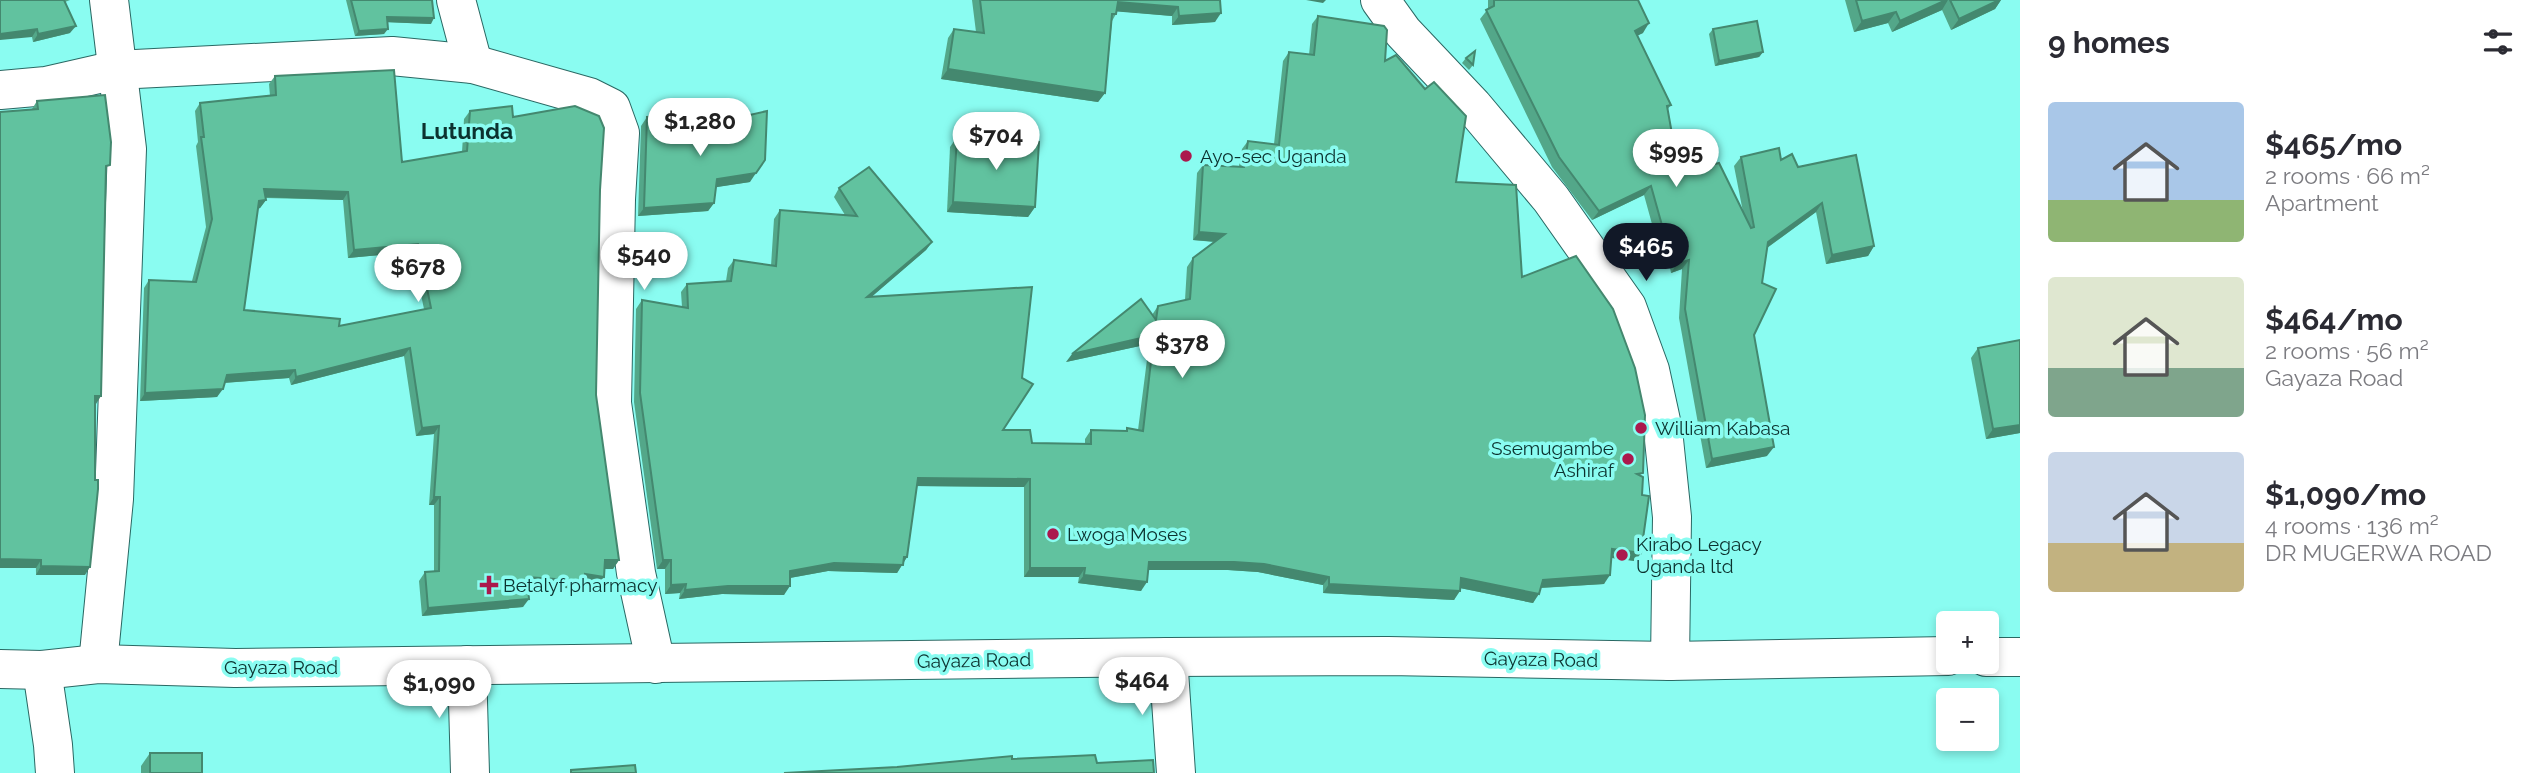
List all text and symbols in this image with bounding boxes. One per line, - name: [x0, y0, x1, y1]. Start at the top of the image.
- icon: filters: [2479, 23, 2517, 61]
- text: 9 homes: [2048, 25, 2170, 60]
- pin: $1,280: [643, 99, 757, 158]
- text: $1,280: [664, 107, 736, 134]
- pin: $704: [955, 113, 1037, 172]
- district label: Lutunda: [421, 117, 513, 144]
- text: $704: [969, 121, 1023, 148]
- text: $465/mo: [2265, 127, 2402, 162]
- pin: $995: [1635, 130, 1717, 189]
- icon: home: [2104, 130, 2188, 214]
- text: $995: [1649, 138, 1703, 165]
- place label: Ayo-sec Uganda: [1200, 145, 1347, 167]
- marker: Ayo-sec Uganda: [1178, 148, 1194, 164]
- text: 2 rooms · 66 m²: [2265, 162, 2430, 189]
- text: Apartment: [2265, 189, 2379, 216]
- pin: $465: [1605, 224, 1687, 283]
- pin: $540: [603, 232, 685, 292]
- text: $465: [1619, 232, 1673, 259]
- text: $540: [617, 241, 671, 268]
- pin: $678: [377, 244, 459, 304]
- text: $678: [390, 253, 446, 280]
- text: $464/mo: [2265, 302, 2403, 337]
- icon: home: [2104, 305, 2188, 389]
- pin: $378: [1141, 320, 1223, 380]
- text: $378: [1155, 329, 1209, 356]
- text: 2 rooms · 56 m²: [2265, 337, 2429, 364]
- text: Gayaza Road: [2265, 364, 2403, 391]
- place label: William Kabasa: [1655, 417, 1790, 439]
- marker: William Kabasa: [1633, 420, 1649, 436]
- place label: Ssemugambe Ashiraf: [1491, 437, 1615, 481]
- marker: Ssemugambe Ashiraf: [1620, 451, 1636, 467]
- text: $1,090/mo: [2265, 477, 2426, 512]
- icon: home: [2104, 480, 2188, 564]
- text: 4 rooms · 136 m²: [2265, 512, 2439, 539]
- place label: Lwoga Moses: [1067, 523, 1187, 545]
- marker: Lwoga Moses: [1045, 526, 1061, 542]
- place label: Kirabo Legacy Uganda ltd: [1636, 533, 1762, 577]
- text: DR MUGERWA ROAD: [2265, 539, 2492, 566]
- marker: Kirabo Legacy Uganda ltd: [1614, 547, 1630, 563]
- place label: Betalyf pharmacy: [503, 574, 658, 596]
- marker: Betalyf pharmacy: [481, 577, 497, 593]
- map controls: [1936, 611, 1999, 751]
- button: +: [1936, 611, 1999, 674]
- street label: Gayaza Road: [1484, 647, 1598, 671]
- street label: Gayaza Road: [917, 648, 1031, 672]
- street label: Gayaza Road: [224, 656, 338, 678]
- pin: $464: [1101, 658, 1183, 717]
- pin: $1,090: [382, 660, 496, 720]
- text: $464: [1115, 666, 1169, 693]
- text: $1,090: [402, 669, 476, 696]
- button: −: [1936, 688, 1999, 751]

